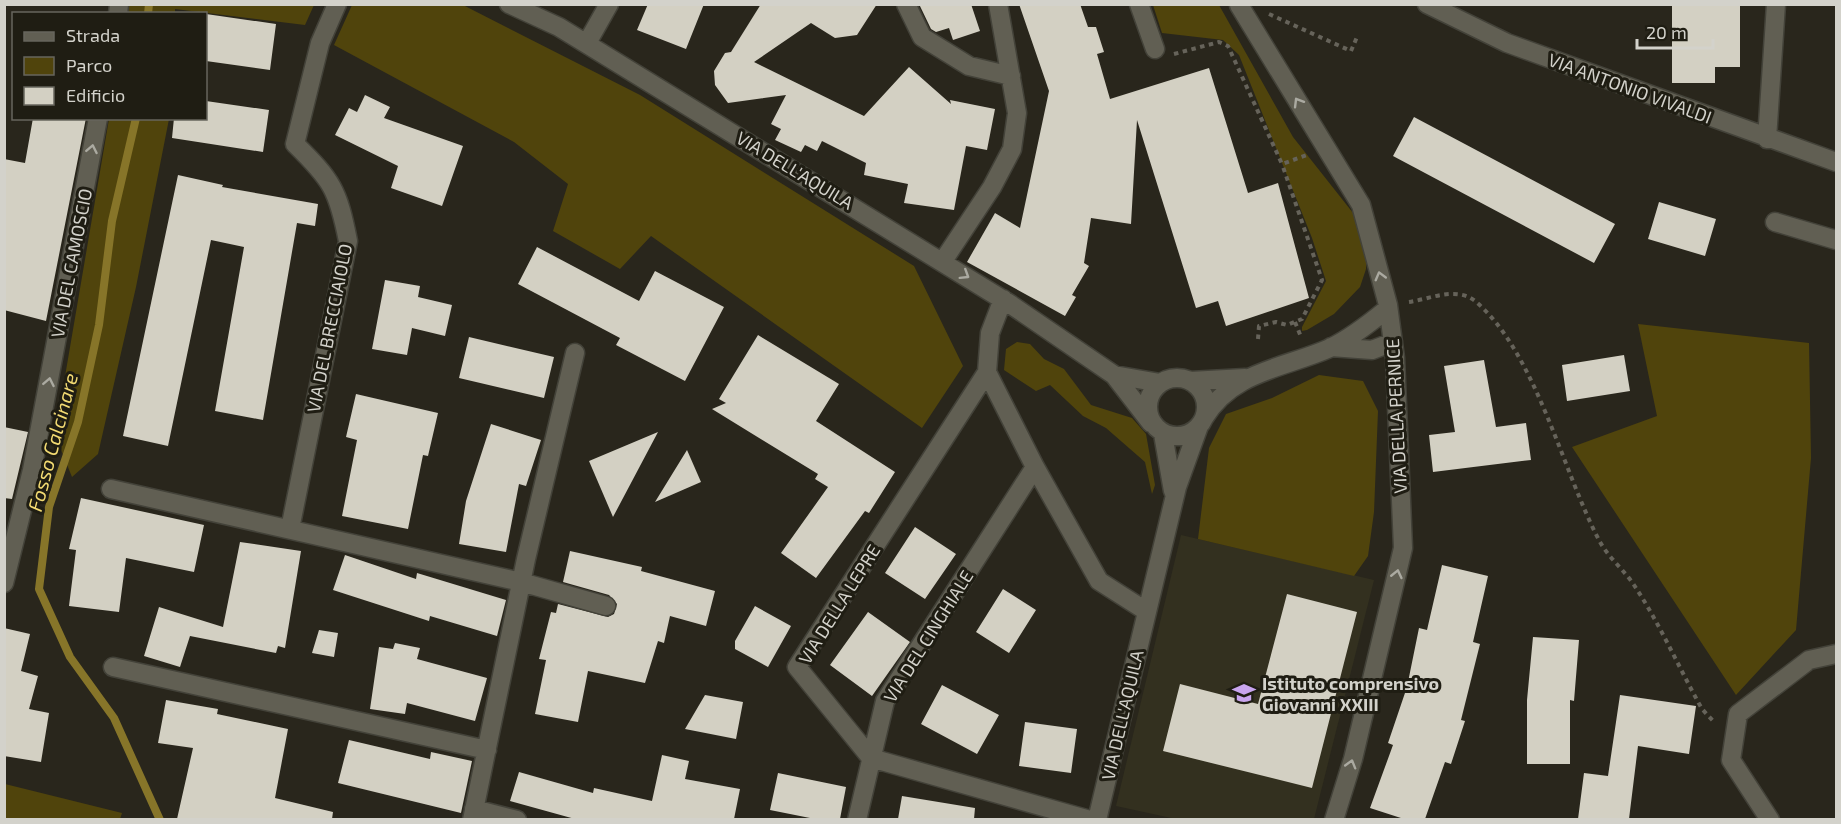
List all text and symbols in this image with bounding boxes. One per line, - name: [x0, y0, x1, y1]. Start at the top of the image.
- legend: [12, 12, 207, 120]
- scale bar: [1637, 12, 1714, 50]
- text: 20 m: [1646, 21, 1687, 43]
- text: Strada: [66, 24, 120, 46]
- street label: VIA ANTONIO VIVALDI: [1545, 48, 1715, 128]
- text: Parco: [66, 54, 112, 76]
- text: Edificio: [66, 84, 125, 106]
- one-way arrow: [1293, 98, 1305, 108]
- street label: VIA DELL'AQUILA: [732, 126, 858, 214]
- one-way arrow: [85, 144, 98, 154]
- street label: VIA DEL CAMOSCIO: [46, 186, 96, 340]
- street label: VIA DEL BRECCIAIOLO: [302, 242, 356, 414]
- one-way arrow: [959, 268, 969, 280]
- one-way arrow: [1375, 272, 1387, 282]
- street label: VIA DELLA PERNICE: [1381, 338, 1411, 494]
- water label: Fosso Calcinare: [22, 370, 82, 514]
- one-way arrow: [42, 377, 55, 387]
- street label: VIA DELLA LEPRE: [793, 540, 885, 668]
- street label: VIA DEL CINGHIALE: [879, 566, 977, 706]
- one-way arrow: [1389, 569, 1402, 579]
- street label: VIA DELL'AQUILA: [1096, 647, 1148, 782]
- place label: Istituto comprensivo Giovanni XXIII: [1262, 672, 1439, 715]
- school or university icon: Istituto comprensivo Giovanni XXIII: [1231, 680, 1257, 706]
- one-way arrow: [1344, 759, 1356, 769]

